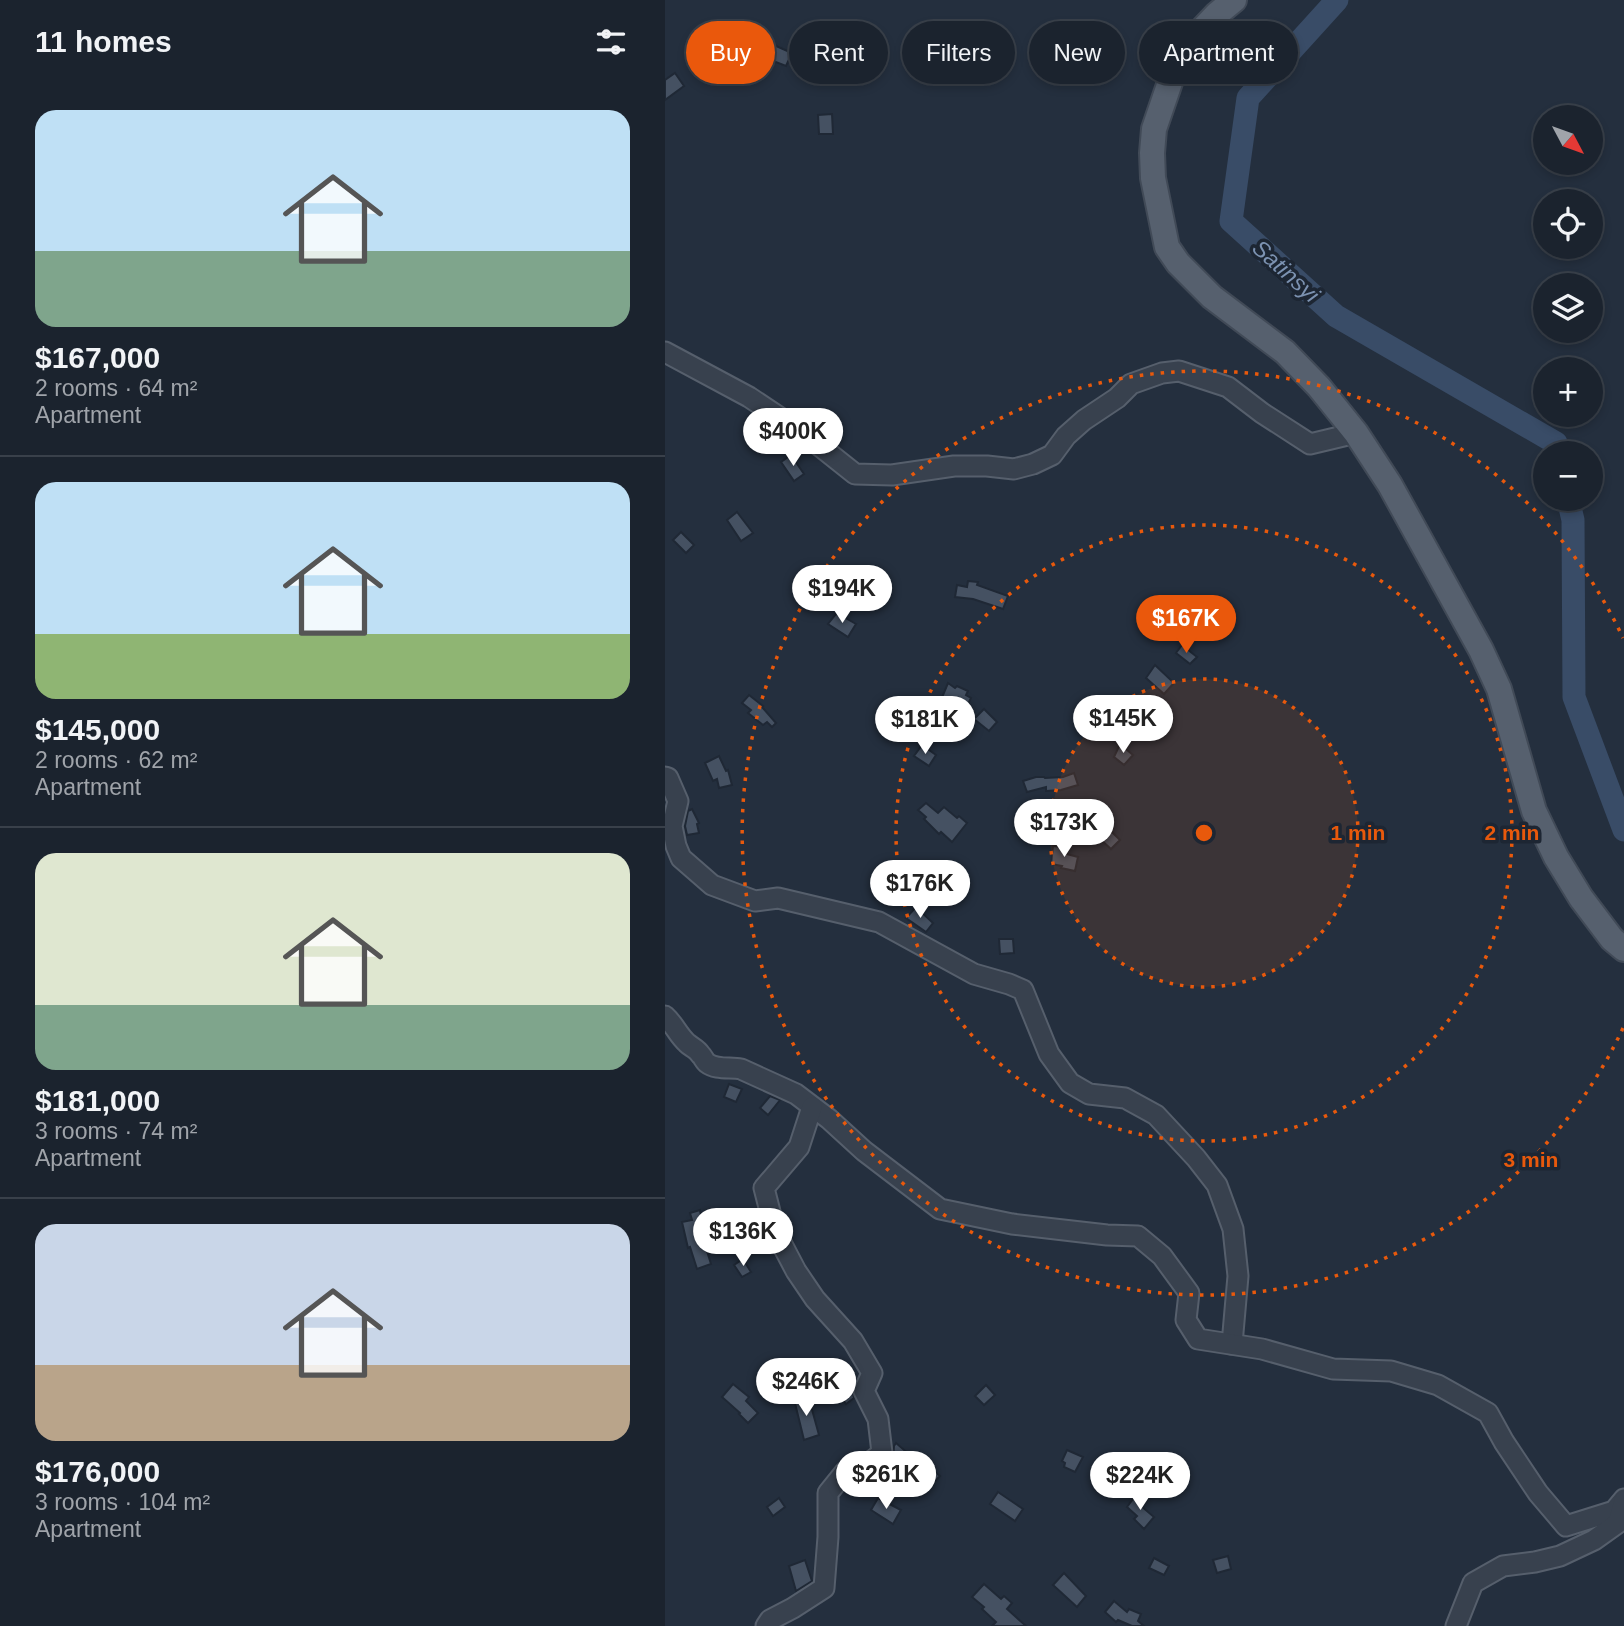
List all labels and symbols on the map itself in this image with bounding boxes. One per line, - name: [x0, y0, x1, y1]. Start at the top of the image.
- north arrow: [1533, 105, 1603, 175]
- water label: Satinsyi: [1247, 234, 1325, 308]
- pin: $400K: [744, 408, 842, 468]
- pin: $194K: [793, 566, 891, 625]
- pin: $167K: [1137, 596, 1235, 655]
- pin: $181K: [876, 696, 974, 756]
- pin: $145K: [1074, 696, 1172, 755]
- pin: $173K: [1015, 800, 1113, 859]
- centre of rings: [1192, 821, 1216, 845]
- text: 1 min: [1331, 821, 1385, 844]
- text: 2 min: [1485, 821, 1539, 844]
- pin: $176K: [871, 860, 969, 920]
- text: 3 min: [1504, 1148, 1558, 1171]
- pin: $136K: [694, 1208, 792, 1268]
- pin: $246K: [757, 1358, 855, 1418]
- pin: $261K: [837, 1452, 935, 1511]
- pin: $224K: [1091, 1452, 1189, 1512]

